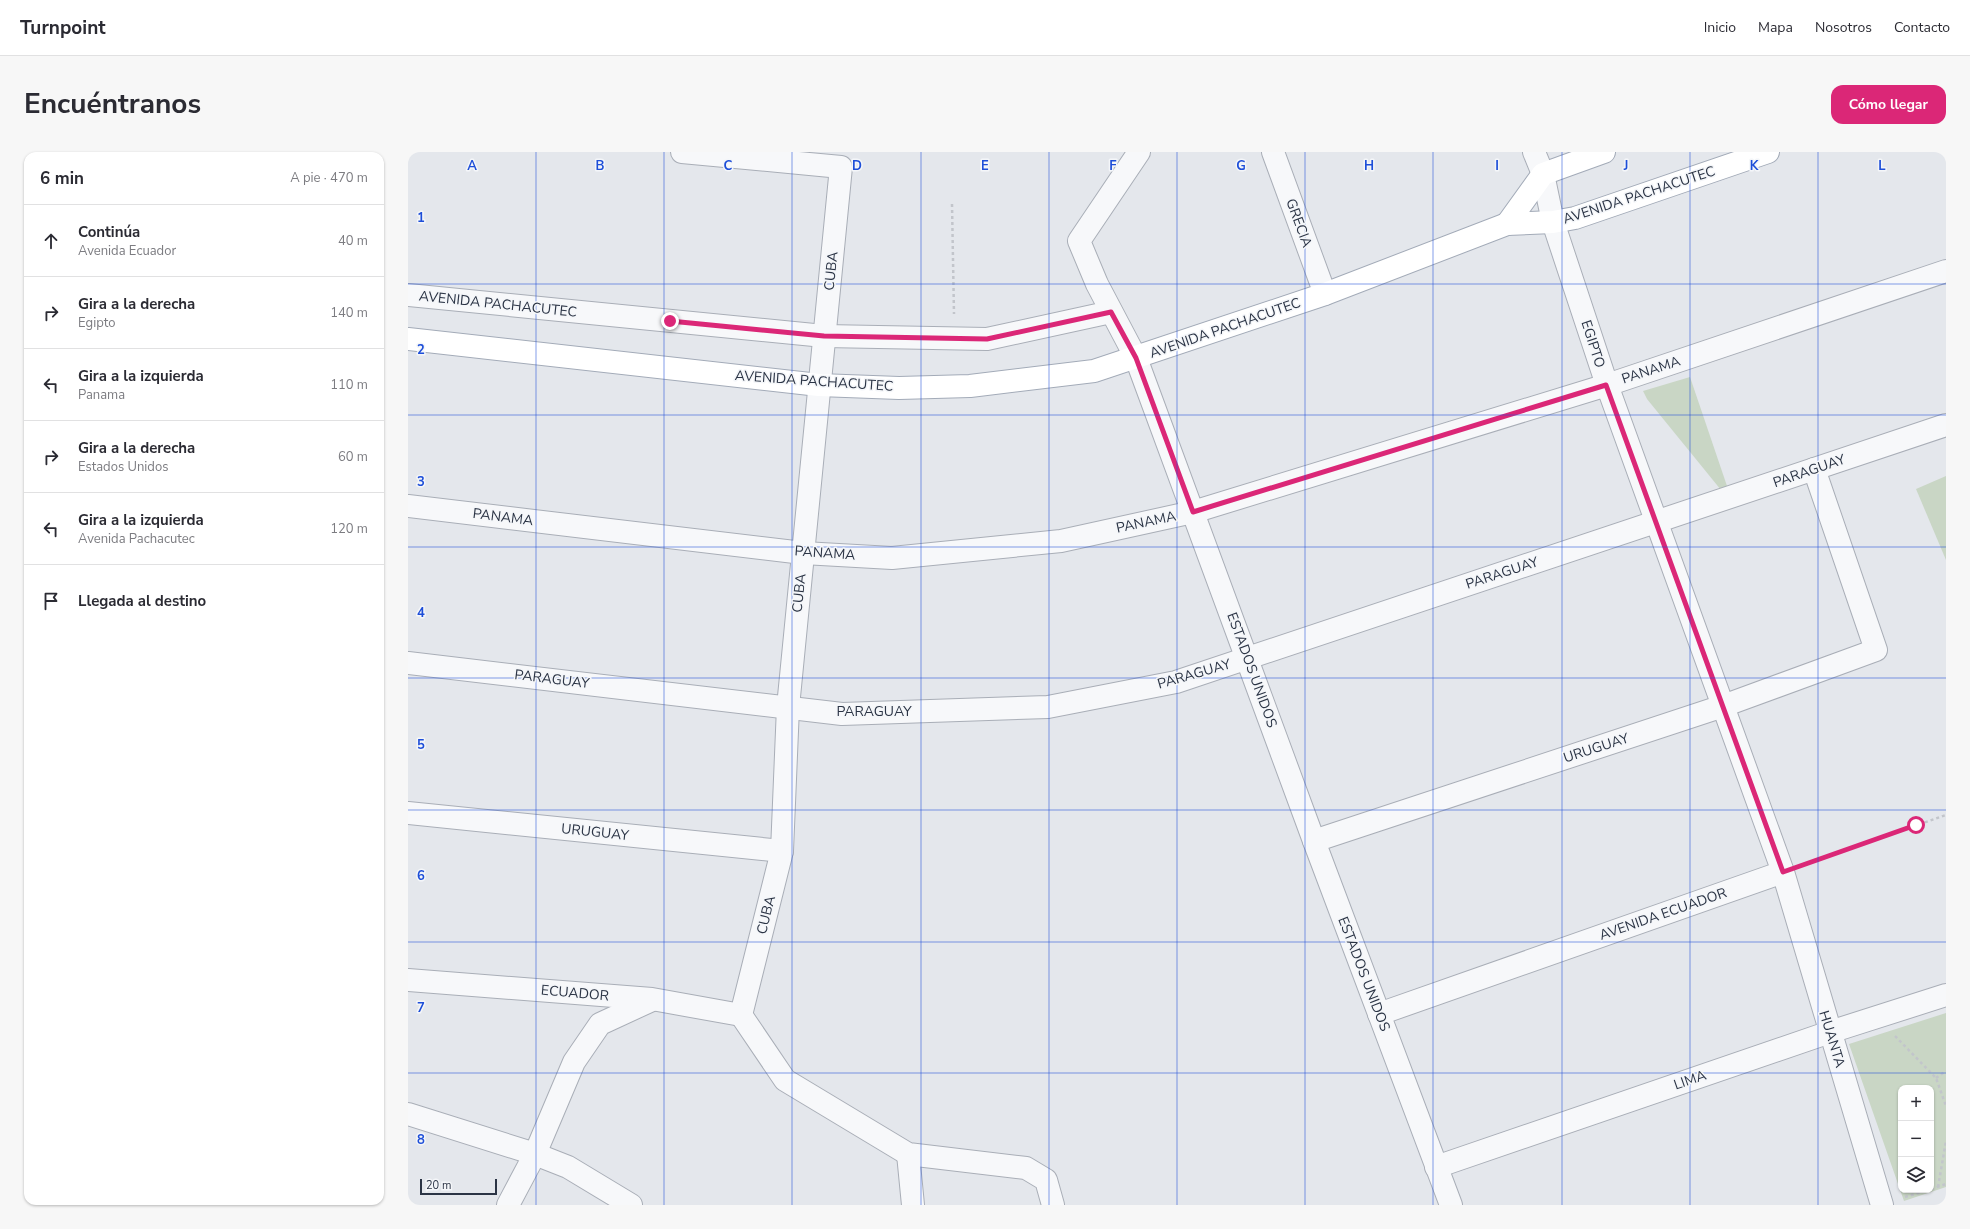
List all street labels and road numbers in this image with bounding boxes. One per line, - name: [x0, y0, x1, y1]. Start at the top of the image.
- street label: AVENIDA PACHACUTEC: [1561, 161, 1717, 229]
- street label: GRECIA: [1281, 196, 1317, 250]
- street label: CUBA: [820, 251, 842, 291]
- street label: AVENIDA PACHACUTEC: [418, 286, 578, 322]
- street label: AVENIDA PACHACUTEC: [1147, 293, 1303, 363]
- street label: EGIPTO: [1576, 318, 1610, 370]
- street label: PANAMA: [1619, 352, 1683, 388]
- street label: AVENIDA PACHACUTEC: [734, 366, 894, 396]
- street label: PARAGUAY: [1770, 450, 1848, 492]
- street label: PANAMA: [472, 504, 534, 530]
- street label: PANAMA: [1114, 506, 1178, 538]
- street label: PANAMA: [794, 541, 856, 565]
- street label: PARAGUAY: [1463, 552, 1541, 594]
- street label: CUBA: [788, 573, 810, 613]
- street label: ESTADOS UNIDOS: [1222, 610, 1282, 731]
- street label: PARAGUAY: [1155, 654, 1233, 694]
- street label: PARAGUAY: [514, 665, 591, 693]
- street label: PARAGUAY: [836, 702, 912, 721]
- street label: URUGUAY: [1561, 728, 1632, 767]
- street label: URUGUAY: [560, 819, 630, 845]
- street label: AVENIDA ECUADOR: [1597, 883, 1729, 945]
- street label: CUBA: [752, 894, 780, 936]
- street label: ESTADOS UNIDOS: [1333, 914, 1395, 1034]
- street label: ECUADOR: [540, 981, 610, 1005]
- street label: HUANTA: [1814, 1008, 1850, 1070]
- street label: LIMA: [1671, 1066, 1709, 1094]

